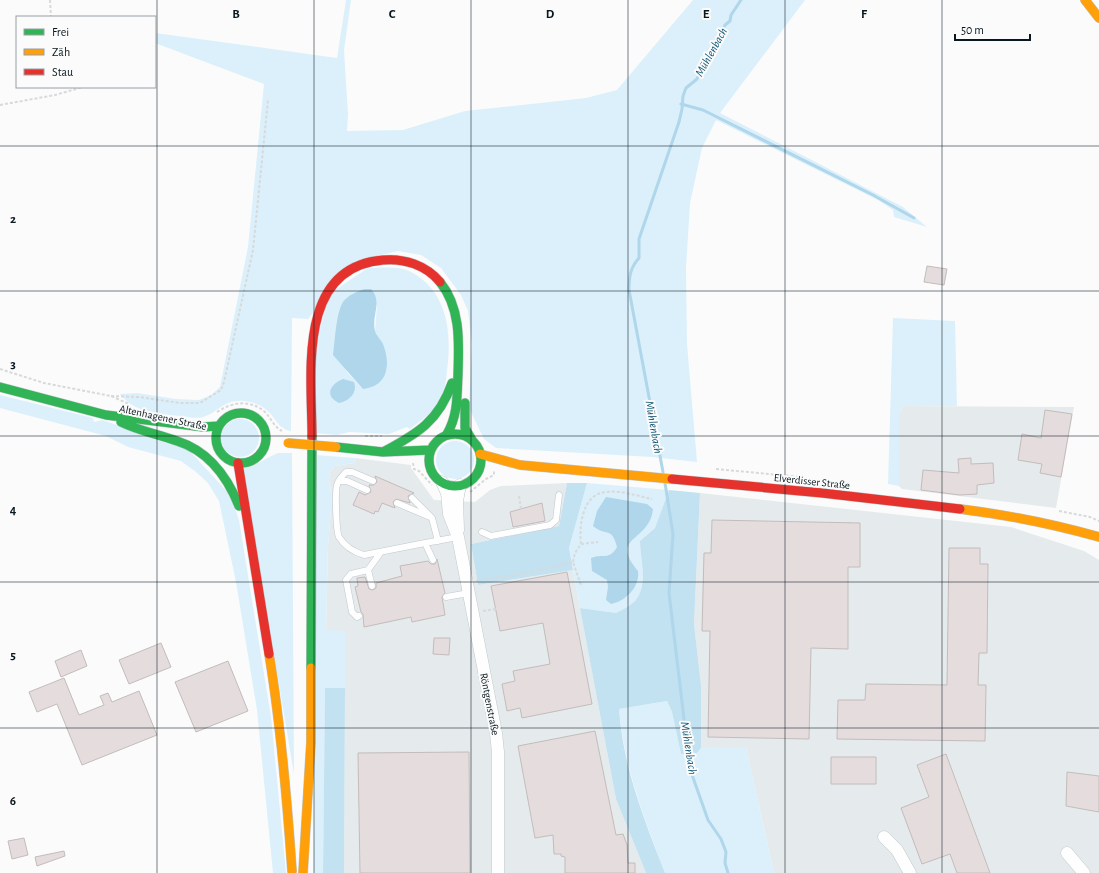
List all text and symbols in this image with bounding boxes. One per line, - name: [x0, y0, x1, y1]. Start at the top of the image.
- text: B: [232, 8, 240, 21]
- text: C: [389, 8, 396, 21]
- text: D: [546, 8, 555, 21]
- text: E: [703, 8, 710, 21]
- text: F: [861, 8, 868, 21]
- legend: [16, 16, 156, 88]
- scale bar: [955, 16, 1030, 42]
- text: 50 m: [961, 24, 984, 36]
- text: Frei: [52, 26, 69, 38]
- water label: Mühlenbach: [693, 26, 729, 78]
- text: Zäh: [52, 46, 70, 58]
- text: Stau: [52, 66, 73, 78]
- text: 2: [10, 213, 16, 226]
- text: 3: [10, 358, 16, 371]
- water label: Mühlenbach: [643, 400, 665, 454]
- street label: Altenhagener Straße: [118, 403, 208, 432]
- street label: Elverdisser Straße: [773, 472, 851, 491]
- text: 4: [10, 504, 17, 517]
- text: 5: [10, 649, 16, 662]
- street label: Röntgenstraße: [478, 672, 501, 736]
- water label: Mühlenbach: [679, 721, 699, 775]
- text: 6: [10, 795, 16, 808]

